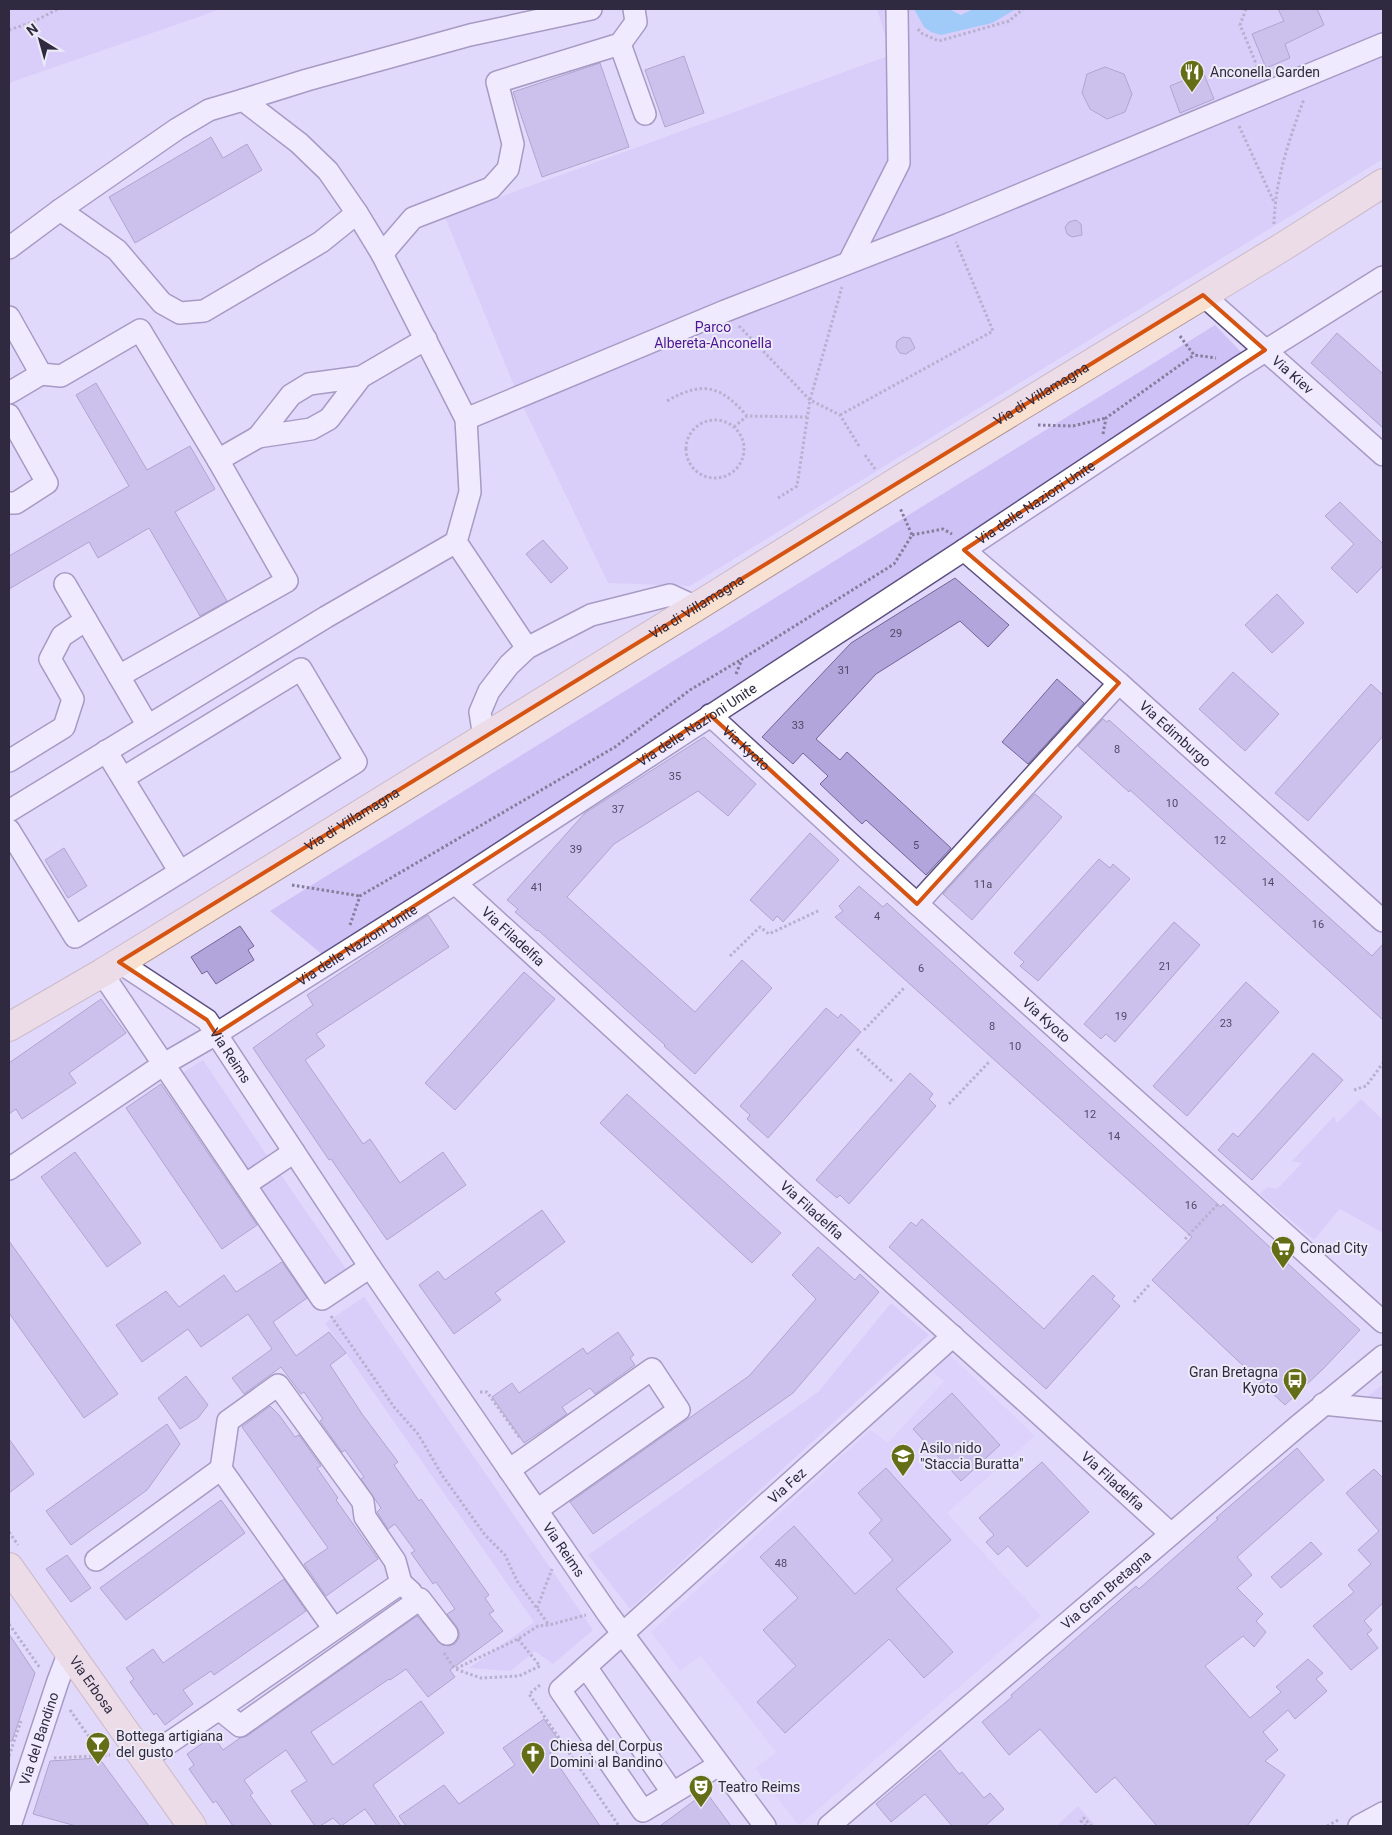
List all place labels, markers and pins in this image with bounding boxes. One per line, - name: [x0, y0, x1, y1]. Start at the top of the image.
- restaurant icon: Anconella Garden: [1179, 59, 1205, 93]
- place label: Anconella Garden: [1210, 64, 1320, 80]
- supermarket icon: Conad City: [1270, 1235, 1296, 1269]
- place label: Conad City: [1300, 1240, 1368, 1256]
- place label: Gran Bretagna Kyoto: [1189, 1364, 1278, 1396]
- bus stop icon: Gran Bretagna Kyoto: [1282, 1367, 1308, 1401]
- place label: Asilo nido "Staccia Buratta": [920, 1440, 1023, 1472]
- school or university icon: Asilo nido "Staccia Buratta": [890, 1443, 916, 1477]
- place label: Bottega artigiana del gusto: [116, 1728, 223, 1760]
- bar icon: Bottega artigiana del gusto: [85, 1731, 111, 1765]
- place label: Chiesa del Corpus Domini al Bandino: [550, 1738, 663, 1770]
- church icon: Chiesa del Corpus Domini al Bandino: [520, 1741, 546, 1775]
- theatre icon: Teatro Reims: [688, 1774, 714, 1808]
- place label: Teatro Reims: [718, 1779, 800, 1795]

